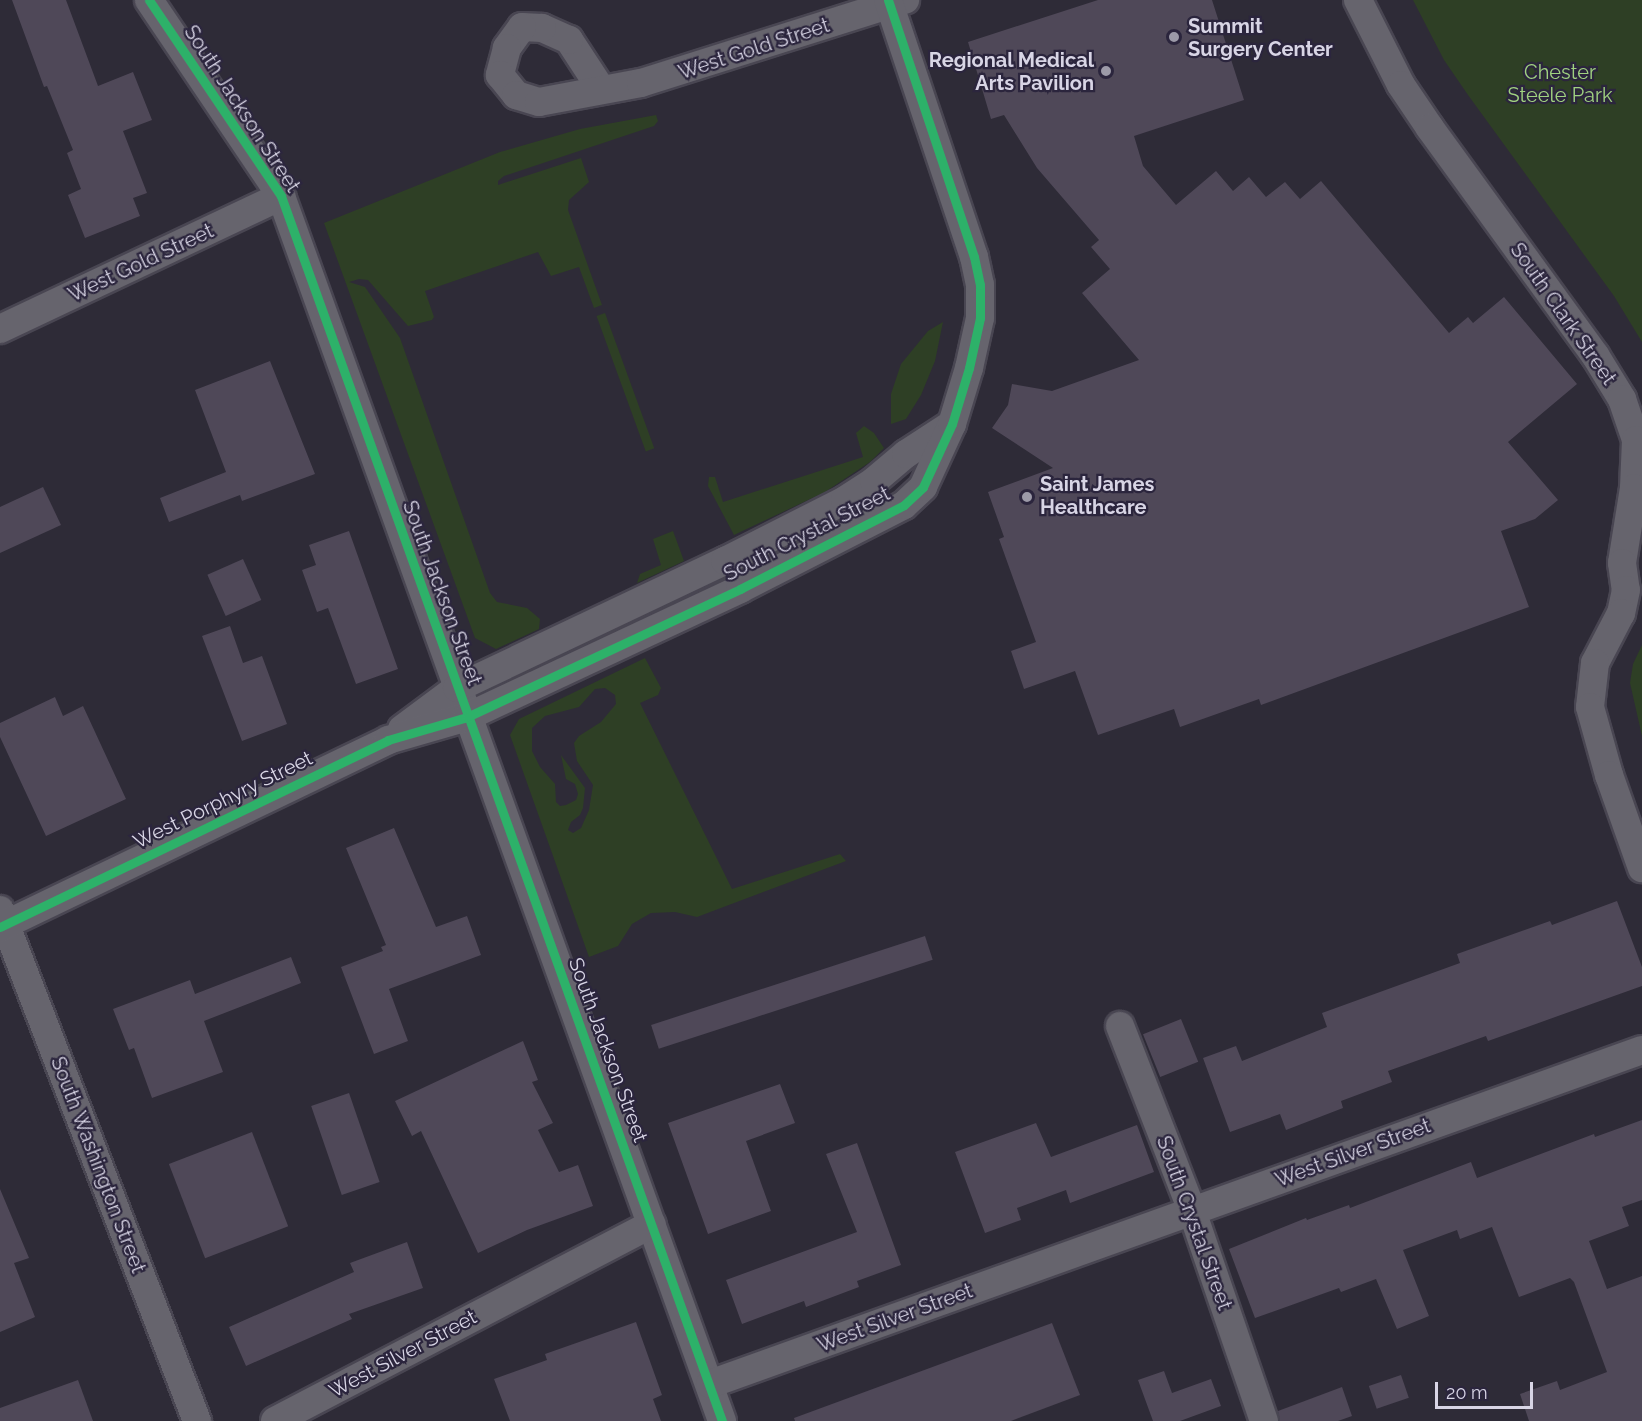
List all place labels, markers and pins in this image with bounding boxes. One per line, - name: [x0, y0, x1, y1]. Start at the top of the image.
- place label: Summit Surgery Center: [1188, 14, 1333, 61]
- marker: Summit Surgery Center: [1165, 28, 1183, 46]
- place label: Regional Medical Arts Pavilion: [928, 48, 1094, 95]
- marker: Regional Medical Arts Pavilion: [1099, 64, 1113, 78]
- place label: Saint James Healthcare: [1040, 473, 1155, 520]
- marker: Saint James Healthcare: [1018, 488, 1036, 506]

